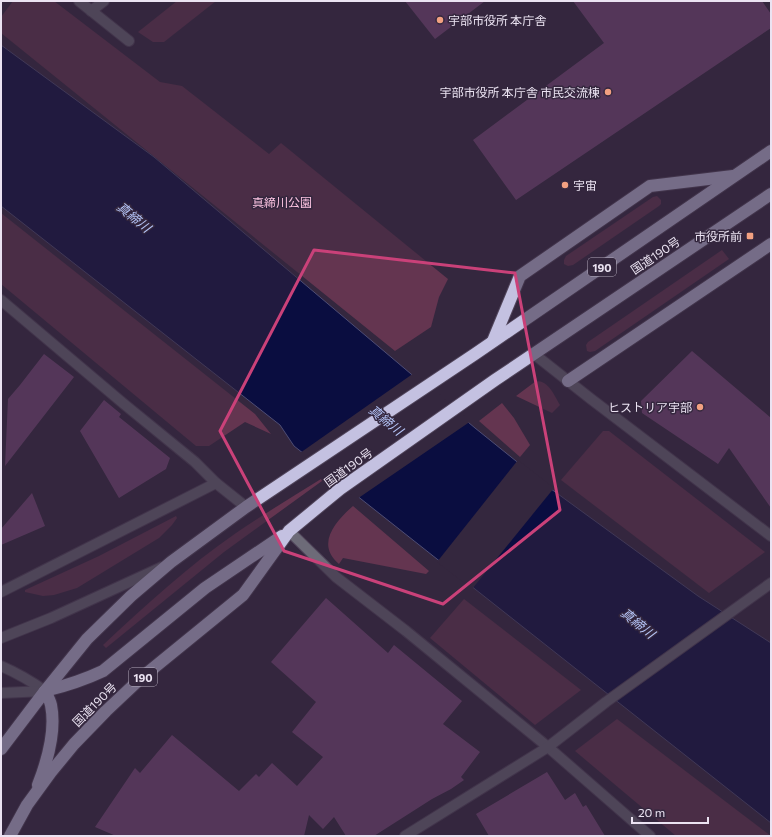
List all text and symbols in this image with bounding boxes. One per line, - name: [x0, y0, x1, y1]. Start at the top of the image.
- place label: 宇部市役所 本庁舎: [448, 13, 546, 27]
- marker: 宇部市役所 本庁舎: [435, 15, 445, 25]
- place label: 宇部市役所 本庁舎 市民交流棟: [439, 85, 600, 99]
- marker: 宇部市役所 本庁舎 市民交流棟: [603, 87, 613, 97]
- place label: 宇宙: [573, 178, 597, 192]
- marker: 宇宙: [560, 180, 570, 190]
- park label: 真締川公園: [252, 195, 312, 209]
- water label: 真締川: [114, 199, 156, 237]
- place label: 市役所前: [694, 229, 742, 243]
- marker: 市役所前: [745, 231, 755, 241]
- street label: 国道190号: [628, 233, 682, 277]
- road number: 190: [588, 258, 616, 276]
- place label: ヒストリア宇部: [608, 400, 692, 414]
- water label: 真締川: [366, 402, 408, 440]
- marker: ヒストリア宇部: [695, 402, 705, 412]
- street label: 国道190号: [321, 445, 375, 489]
- water label: 真締川: [618, 605, 660, 643]
- road number: 190: [129, 668, 157, 686]
- street label: 国道190号: [69, 679, 119, 729]
- scale bar: [632, 799, 708, 825]
- text: 20 m: [638, 805, 665, 819]

